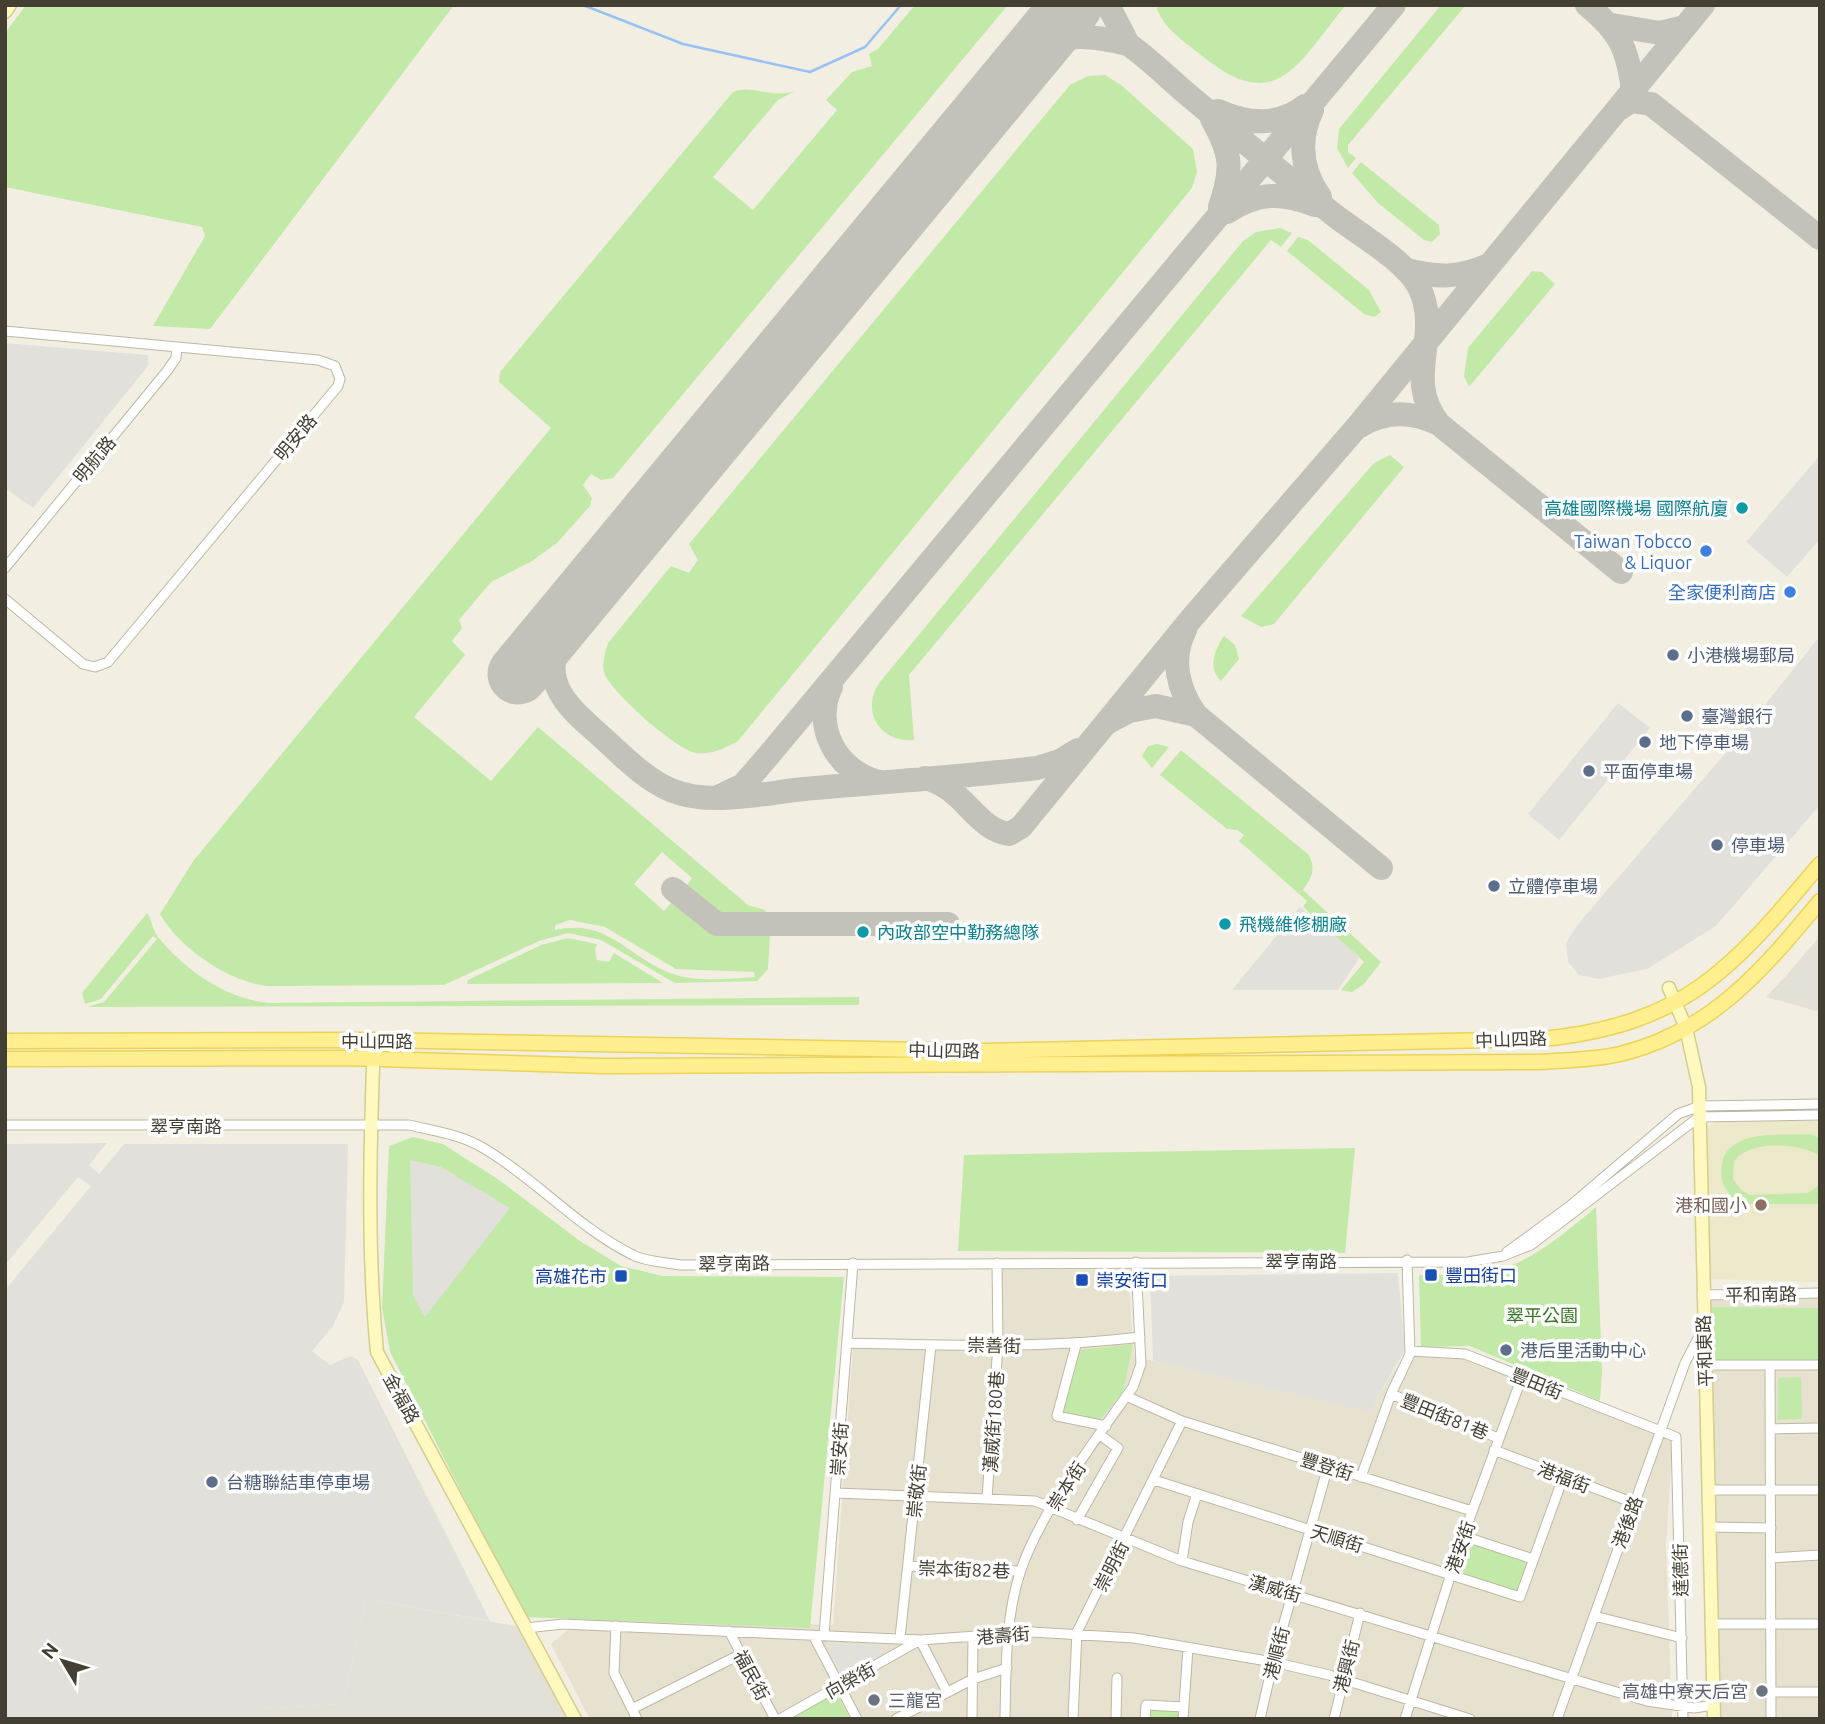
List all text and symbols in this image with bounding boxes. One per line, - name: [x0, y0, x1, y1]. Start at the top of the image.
- street label: 明安路: [270, 410, 320, 464]
- street label: 明航路: [69, 432, 119, 486]
- place label: 高雄國際機場 國際航廈: [1544, 498, 1728, 518]
- marker: 高雄國際機場 國際航廈: [1734, 500, 1750, 516]
- place label: Taiwan Tobcco & Liquor: [1574, 531, 1692, 572]
- marker: Taiwan Tobcco & Liquor: [1698, 543, 1714, 559]
- place label: 全家便利商店: [1668, 582, 1776, 602]
- marker: 全家便利商店: [1782, 584, 1798, 600]
- place label: 小港機場郵局: [1687, 645, 1795, 665]
- marker: 小港機場郵局: [1665, 647, 1681, 663]
- place label: 臺灣銀行: [1701, 706, 1773, 726]
- marker: 臺灣銀行: [1679, 708, 1695, 724]
- place label: 地下停車場: [1659, 732, 1749, 752]
- marker: 地下停車場: [1637, 734, 1653, 750]
- place label: 平面停車場: [1603, 761, 1693, 781]
- marker: 平面停車場: [1581, 763, 1597, 779]
- place label: 停車場: [1731, 835, 1785, 855]
- marker: 停車場: [1709, 837, 1725, 853]
- place label: 立體停車場: [1508, 876, 1598, 896]
- marker: 立體停車場: [1486, 878, 1502, 894]
- place label: 飛機維修棚廠: [1239, 914, 1347, 934]
- marker: 飛機維修棚廠: [1217, 916, 1233, 932]
- place label: 內政部空中勤務總隊: [877, 922, 1039, 942]
- marker: 內政部空中勤務總隊: [855, 924, 871, 940]
- street label: 中山四路: [1475, 1028, 1547, 1050]
- street label: 中山四路: [341, 1031, 413, 1051]
- street label: 中山四路: [908, 1039, 980, 1061]
- street label: 翠亨南路: [150, 1116, 222, 1136]
- place label: 港和國小: [1675, 1195, 1747, 1215]
- marker: 港和國小: [1753, 1197, 1769, 1213]
- street label: 翠亨南路: [1265, 1251, 1337, 1271]
- street label: 翠亨南路: [698, 1252, 770, 1274]
- place label: 豐田街口: [1445, 1265, 1517, 1285]
- place label: 高雄花市: [535, 1266, 607, 1286]
- marker: 豐田街口: [1423, 1267, 1439, 1283]
- marker: 高雄花市: [613, 1268, 629, 1284]
- place label: 崇安街口: [1096, 1270, 1168, 1290]
- marker: 崇安街口: [1074, 1272, 1090, 1288]
- street label: 平和南路: [1725, 1283, 1797, 1305]
- park label: 翠平公園: [1506, 1305, 1578, 1325]
- street label: 平和東路: [1693, 1315, 1715, 1387]
- street label: 崇善街: [967, 1335, 1021, 1355]
- place label: 港后里活動中心: [1520, 1340, 1646, 1360]
- marker: 港后里活動中心: [1498, 1342, 1514, 1358]
- street label: 豐田街: [1508, 1364, 1566, 1402]
- street label: 金福路: [380, 1370, 424, 1426]
- street label: 漢威街180巷: [979, 1370, 1007, 1474]
- street label: 豐田街81巷: [1398, 1389, 1492, 1443]
- street label: 崇安街: [827, 1421, 851, 1477]
- street label: 豐登街: [1298, 1449, 1356, 1483]
- street label: 崇本街: [1043, 1458, 1089, 1514]
- street label: 港福街: [1535, 1458, 1593, 1496]
- street label: 崇敬街: [903, 1463, 929, 1519]
- place label: 台糖聯結車停車場: [226, 1472, 370, 1492]
- marker: 台糖聯結車停車場: [204, 1474, 220, 1490]
- street label: 港後路: [1608, 1493, 1646, 1551]
- street label: 港安街: [1442, 1518, 1478, 1576]
- street label: 天順街: [1308, 1521, 1366, 1555]
- street label: 崇明街: [1090, 1537, 1132, 1595]
- street label: 達德街: [1670, 1543, 1690, 1597]
- street label: 崇本街82巷: [918, 1557, 1010, 1581]
- street label: 漢威街: [1246, 1571, 1304, 1605]
- street label: 港壽街: [975, 1623, 1031, 1647]
- street label: 港順街: [1260, 1624, 1292, 1682]
- north arrow: [28, 1626, 98, 1696]
- street label: 港興街: [1330, 1637, 1362, 1695]
- text: N: [37, 1638, 63, 1663]
- street label: 福民街: [730, 1646, 774, 1704]
- street label: 向榮街: [822, 1658, 878, 1702]
- place label: 高雄中寮天后宮: [1622, 1681, 1748, 1701]
- marker: 高雄中寮天后宮: [1754, 1683, 1770, 1699]
- place label: 三龍宮: [888, 1690, 942, 1710]
- marker: 三龍宮: [866, 1692, 882, 1708]

